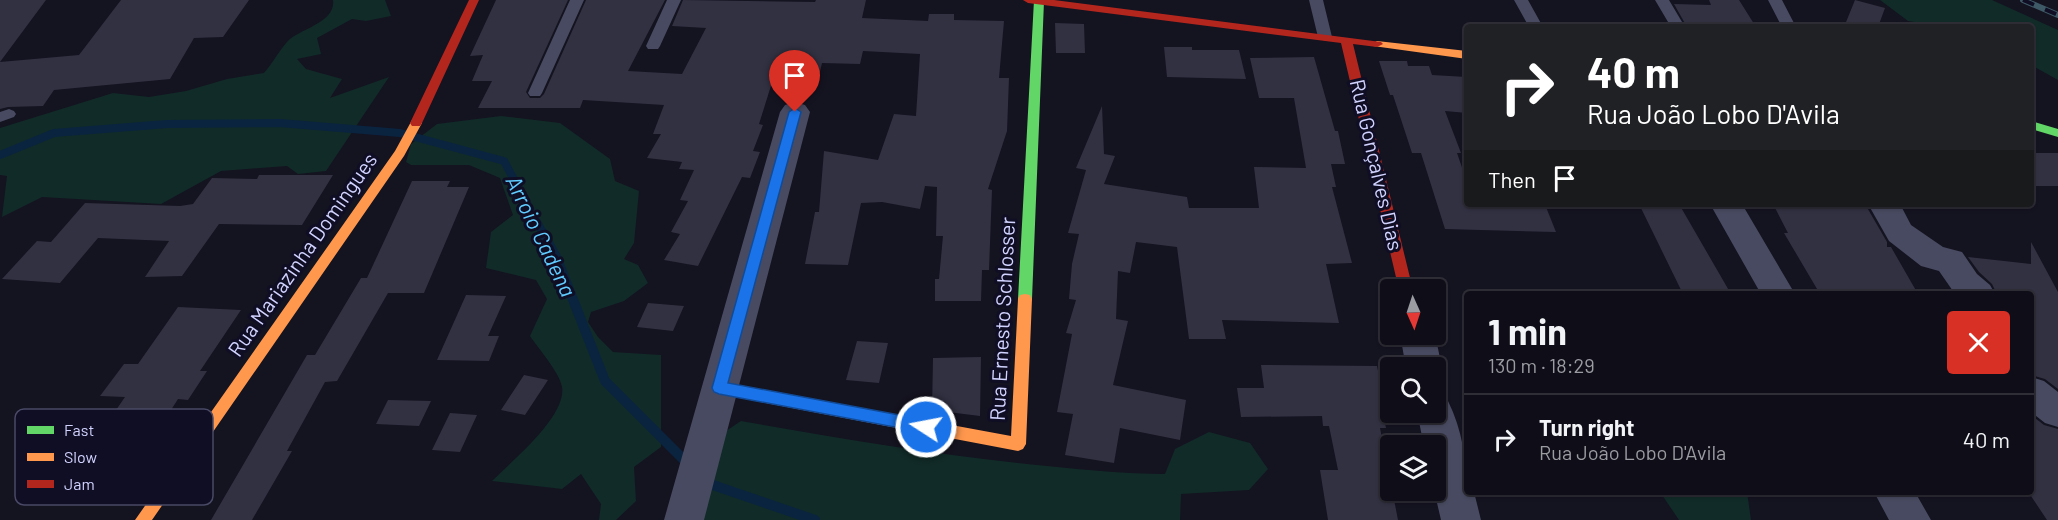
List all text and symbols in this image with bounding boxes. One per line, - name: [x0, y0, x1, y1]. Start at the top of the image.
- text: 40 m: [1587, 46, 1680, 96]
- icon: right: [1488, 48, 1566, 126]
- pin: [769, 50, 820, 112]
- icon: arrive: [778, 59, 811, 92]
- street label: Rua Gonçalves Dias: [1346, 77, 1409, 253]
- text: Rua João Lobo D'Avila: [1587, 97, 1840, 129]
- street label: Rua Mariazinha Domingues: [222, 148, 382, 361]
- icon: arrive: [1548, 162, 1581, 195]
- text: Then: [1488, 166, 1536, 192]
- water label: Arroio Cadena: [501, 171, 582, 301]
- street label: Rua Ernesto Schlosser: [984, 216, 1019, 421]
- north arrow: [1380, 279, 1446, 345]
- map controls: [1380, 279, 1446, 501]
- text: 1 min: [1488, 309, 1567, 352]
- button: close: [1947, 311, 2010, 374]
- text: 130 m · 18:29: [1488, 353, 1595, 377]
- button: search: [1380, 357, 1446, 423]
- position arrow: [894, 395, 958, 459]
- legend: [15, 409, 213, 505]
- text: Turn right: [1539, 414, 1634, 440]
- text: Fast: [64, 420, 94, 439]
- icon: right: [1488, 423, 1521, 456]
- text: 40 m: [1963, 426, 2010, 452]
- button: layers: [1380, 435, 1446, 501]
- text: Rua João Lobo D'Avila: [1539, 440, 1726, 464]
- text: Slow: [64, 447, 97, 466]
- text: Jam: [64, 474, 95, 493]

